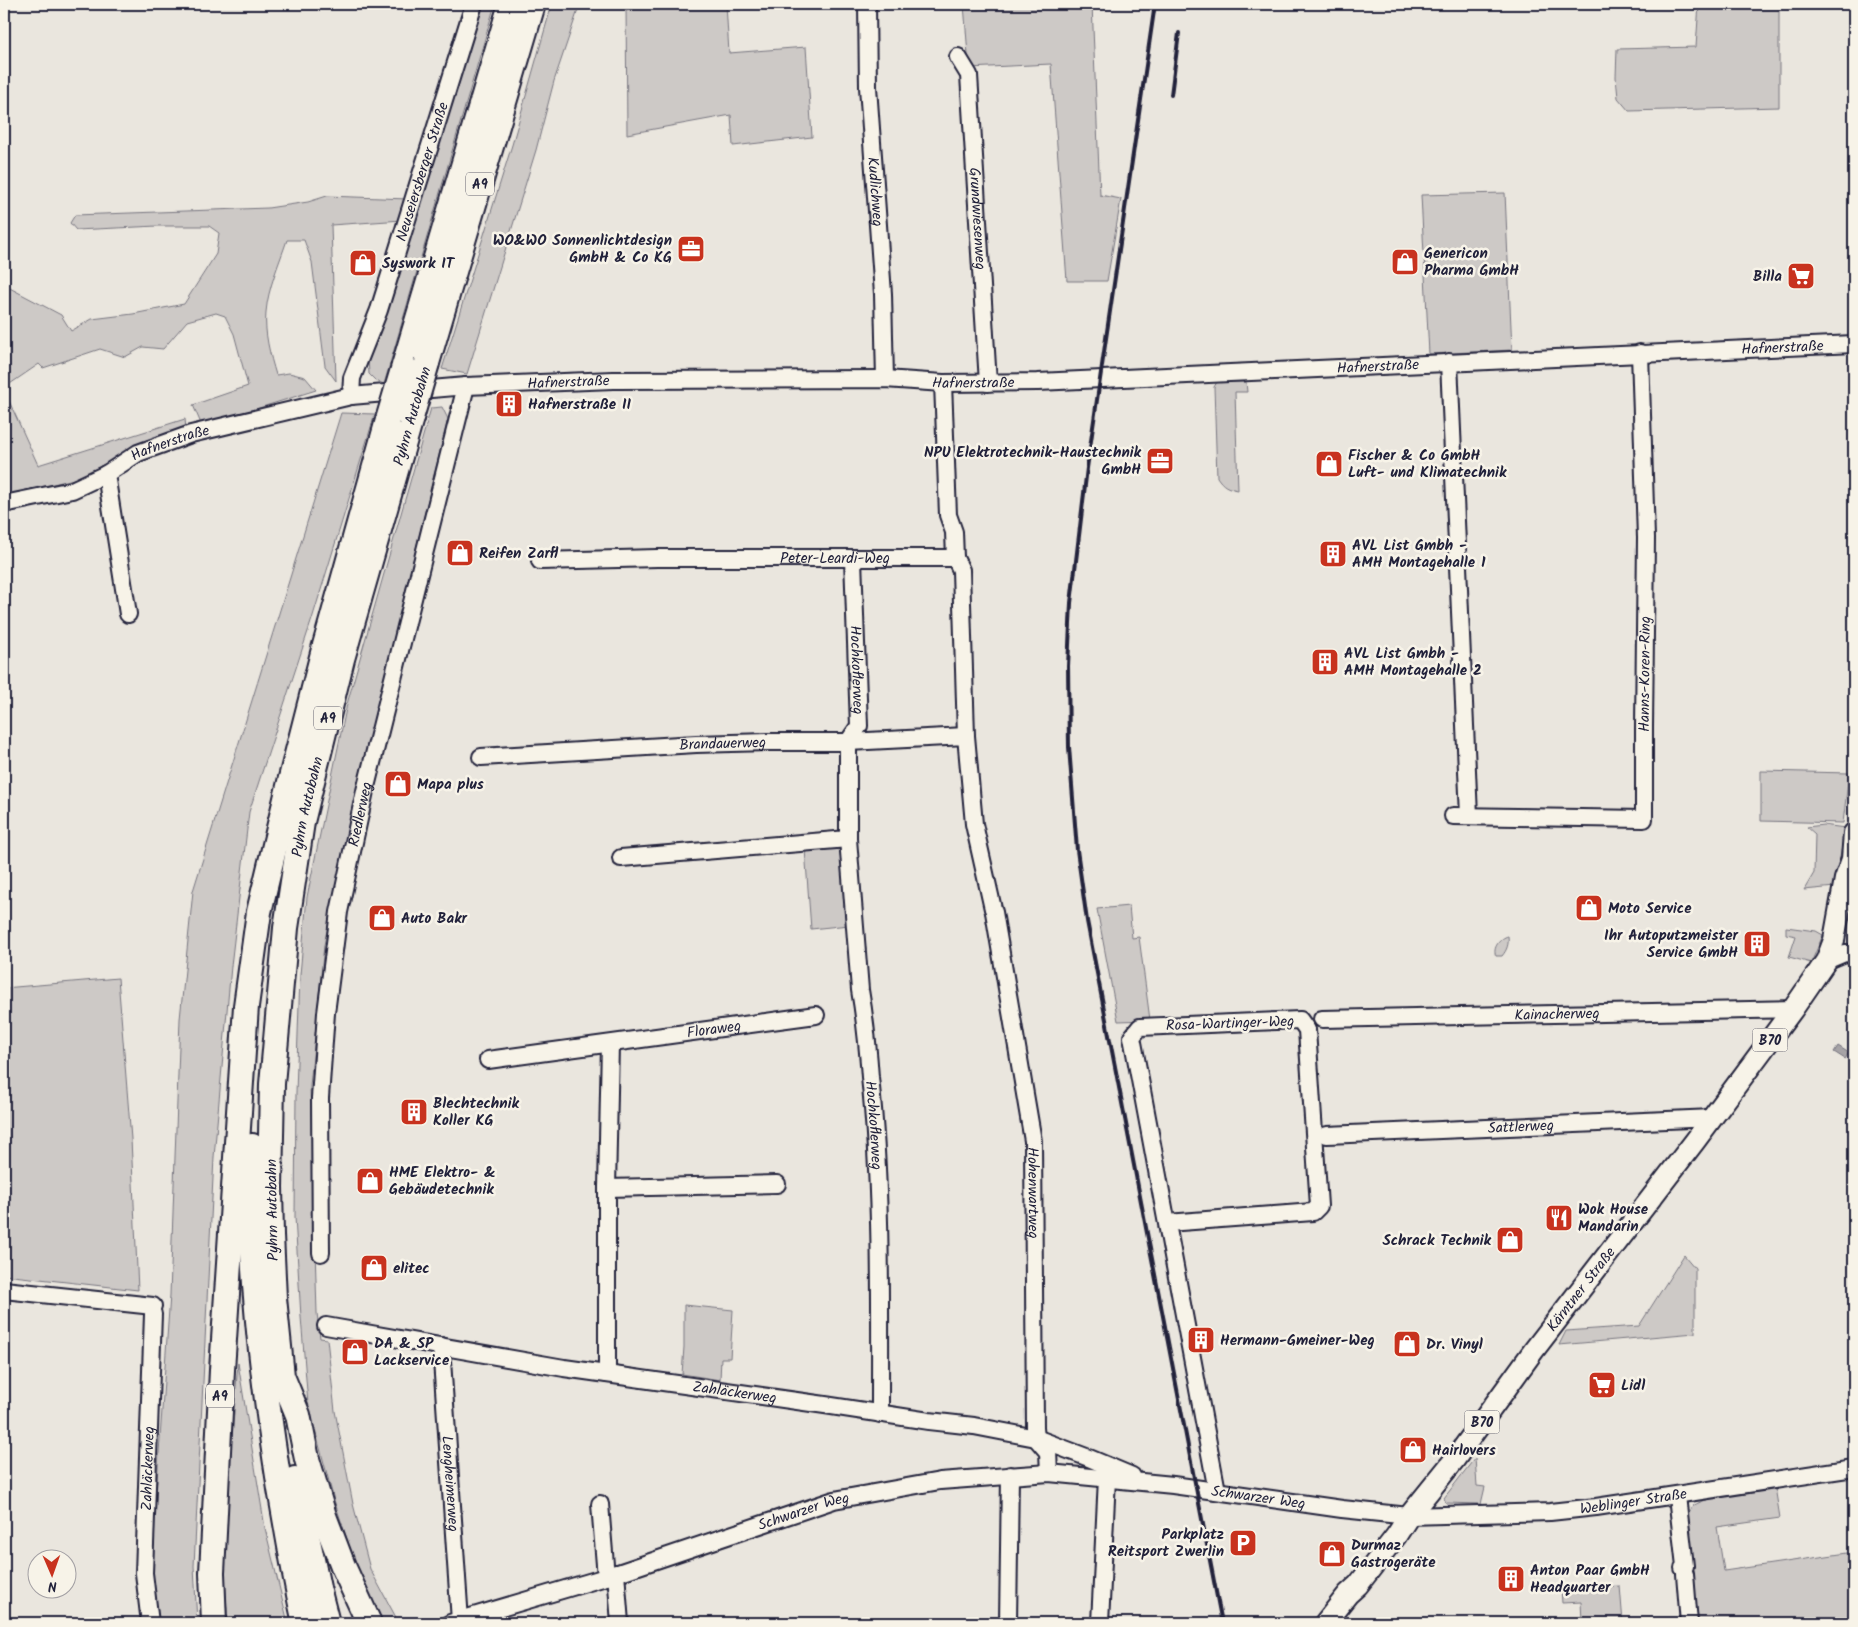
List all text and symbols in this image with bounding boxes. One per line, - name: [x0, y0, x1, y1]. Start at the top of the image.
- street label: Neuseiersberger Straße: [390, 99, 456, 245]
- street label: Kudlichweg: [860, 156, 889, 227]
- street label: Grundwiesenweg: [962, 167, 992, 271]
- road number: A9: [466, 172, 494, 195]
- place label: WO&WO Sonnenlichtdesign GmbH & Co KG: [493, 229, 672, 270]
- office icon: WO&WO Sonnenlichtdesign GmbH & Co KG: [676, 234, 706, 264]
- place label: Genericon Pharma GmbH: [1424, 242, 1519, 283]
- shop icon: Genericon Pharma GmbH: [1390, 247, 1420, 277]
- shop icon: Syswork IT: [348, 248, 378, 278]
- place label: Syswork IT: [382, 252, 456, 276]
- supermarket icon: Billa: [1786, 261, 1816, 291]
- place label: Billa: [1753, 265, 1782, 289]
- street label: Hafnerstraße: [1741, 334, 1824, 362]
- street label: Hafnerstraße: [1336, 353, 1420, 381]
- street label: Pyhrn Autobahn: [387, 364, 439, 469]
- street label: Hafnerstraße: [527, 369, 610, 396]
- street label: Hafnerstraße: [931, 371, 1015, 396]
- building icon: Hafnerstraße II: [494, 389, 524, 419]
- place label: Hafnerstraße II: [528, 393, 632, 417]
- street label: Hafnerstraße: [126, 419, 212, 468]
- place label: NPU Elektrotechnik-Haustechnik GmbH: [924, 441, 1142, 482]
- place label: Fischer & Co GmbH Luft- und Klimatechnik: [1348, 444, 1507, 485]
- office icon: NPU Elektrotechnik-Haustechnik GmbH: [1145, 446, 1175, 476]
- shop icon: Fischer & Co GmbH Luft- und Klimatechnik: [1314, 449, 1344, 479]
- place label: AVL List Gmbh - AMH Montagehalle 1: [1352, 534, 1486, 575]
- shop icon: Reifen Zarfl: [445, 538, 475, 568]
- building icon: AVL List Gmbh - AMH Montagehalle 1: [1318, 539, 1348, 569]
- place label: Reifen Zarfl: [479, 542, 559, 566]
- street label: Peter-Leardi-Weg: [780, 547, 890, 571]
- street label: Hanns-Koren-Ring: [1633, 616, 1658, 732]
- street label: Hochkoflerweg: [842, 625, 870, 715]
- place label: AVL List Gmbh - AMH Montagehalle 2: [1344, 642, 1482, 683]
- building icon: AVL List Gmbh - AMH Montagehalle 2: [1310, 647, 1340, 677]
- road number: A9: [314, 706, 342, 730]
- street label: Brandauerweg: [678, 731, 766, 758]
- street label: Pyhrn Autobahn: [286, 754, 331, 859]
- shop icon: Mapa plus: [383, 769, 413, 799]
- place label: Mapa plus: [417, 773, 484, 797]
- street label: Riedlerweg: [342, 779, 380, 849]
- shop icon: Moto Service: [1574, 893, 1604, 923]
- place label: Moto Service: [1608, 897, 1692, 921]
- shop icon: Auto Bakr: [367, 903, 397, 933]
- place label: Auto Bakr: [401, 907, 468, 931]
- place label: Ihr Autoputzmeister Service GmbH: [1604, 924, 1739, 965]
- building icon: Ihr Autoputzmeister Service GmbH: [1742, 929, 1772, 959]
- street label: Kainacherweg: [1514, 1002, 1600, 1028]
- street label: Rosa-Wartinger-Weg: [1166, 1010, 1295, 1038]
- street label: Floraweg: [685, 1014, 743, 1046]
- road number: B70: [1752, 1028, 1788, 1052]
- street label: Hochkoflerweg: [857, 1080, 888, 1170]
- place label: Blechtechnik Koller KG: [433, 1092, 520, 1133]
- building icon: Blechtechnik Koller KG: [399, 1097, 429, 1127]
- street label: Sattlerweg: [1487, 1114, 1554, 1141]
- street label: Hohenwartweg: [1020, 1147, 1045, 1239]
- street label: Pyhrn Autobahn: [260, 1159, 286, 1261]
- place label: HME Elektro- & Gebäudetechnik: [389, 1161, 496, 1202]
- shop icon: HME Elektro- & Gebäudetechnik: [355, 1166, 385, 1196]
- place label: Wok House Mandarin: [1578, 1198, 1649, 1239]
- restaurant icon: Wok House Mandarin: [1544, 1203, 1574, 1233]
- shop icon: Schrack Technik: [1495, 1225, 1525, 1255]
- place label: Schrack Technik: [1382, 1229, 1492, 1253]
- street label: Kärntner Straße: [1541, 1242, 1622, 1337]
- shop icon: elitec: [359, 1253, 389, 1283]
- place label: elitec: [393, 1257, 430, 1281]
- building icon: Hermann-Gmeiner-Weg: [1186, 1325, 1216, 1355]
- place label: Hermann-Gmeiner-Weg: [1220, 1329, 1375, 1353]
- shop icon: Dr. Vinyl: [1392, 1329, 1422, 1359]
- place label: DA & SP Lackservice: [374, 1332, 450, 1373]
- place label: Dr. Vinyl: [1426, 1333, 1483, 1357]
- shop icon: DA & SP Lackservice: [340, 1337, 370, 1367]
- supermarket icon: Lidl: [1587, 1370, 1617, 1400]
- place label: Lidl: [1621, 1374, 1645, 1398]
- street label: Zahläckerweg: [691, 1375, 778, 1411]
- road number: A9: [206, 1384, 234, 1408]
- road number: B70: [1464, 1410, 1500, 1434]
- street label: Zahläckerweg: [135, 1426, 162, 1511]
- street label: Lengheimerweg: [434, 1435, 465, 1533]
- shop icon: Hairlovers: [1398, 1435, 1428, 1465]
- place label: Hairlovers: [1432, 1439, 1496, 1463]
- street label: Schwarzer Weg: [1210, 1480, 1307, 1517]
- street label: Weblinger Straße: [1579, 1482, 1689, 1522]
- street label: Schwarzer Weg: [755, 1487, 851, 1538]
- place label: Parkplatz Reitsport Zwerlin: [1108, 1523, 1224, 1564]
- parking icon: Parkplatz Reitsport Zwerlin: [1228, 1528, 1258, 1558]
- place label: Durmaz Gastrogeräte: [1351, 1534, 1436, 1575]
- shop icon: Durmaz Gastrogeräte: [1317, 1539, 1347, 1569]
- north arrow: [28, 1550, 78, 1600]
- place label: Anton Paar GmbH Headquarter: [1530, 1559, 1650, 1600]
- building icon: Anton Paar GmbH Headquarter: [1496, 1564, 1526, 1594]
- text: N: [47, 1575, 57, 1597]

